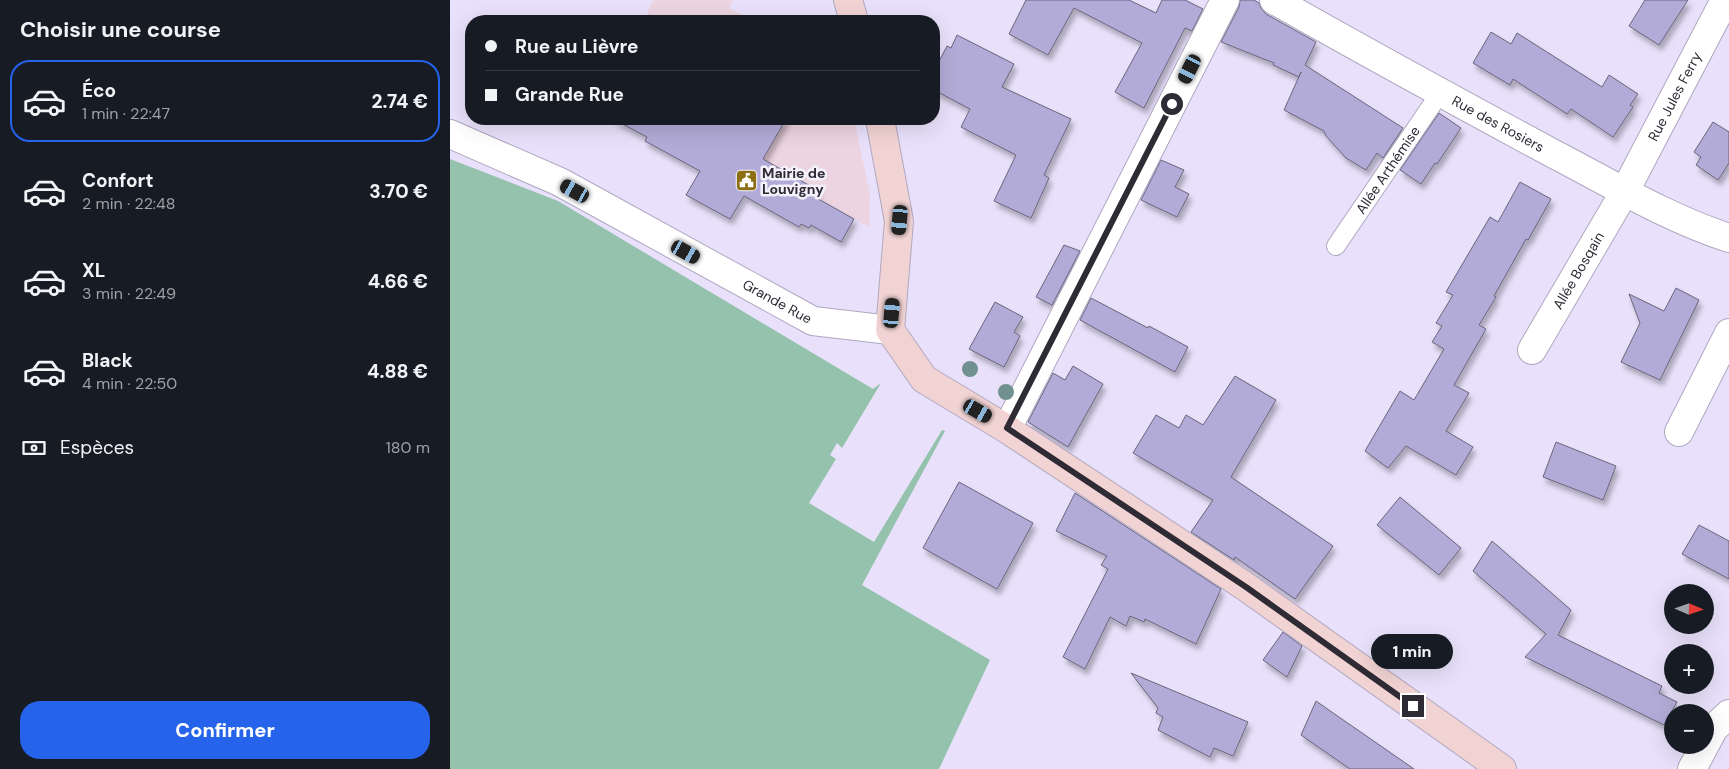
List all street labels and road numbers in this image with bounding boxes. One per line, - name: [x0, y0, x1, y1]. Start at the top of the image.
- street label: Rue Jules Ferry: [1644, 49, 1705, 144]
- street label: Rue des Rosiers: [1449, 92, 1547, 156]
- street label: Allée Arthémise: [1352, 123, 1424, 217]
- street label: Allée Bosqain: [1549, 229, 1608, 313]
- street label: Grande Rue: [740, 275, 815, 328]

